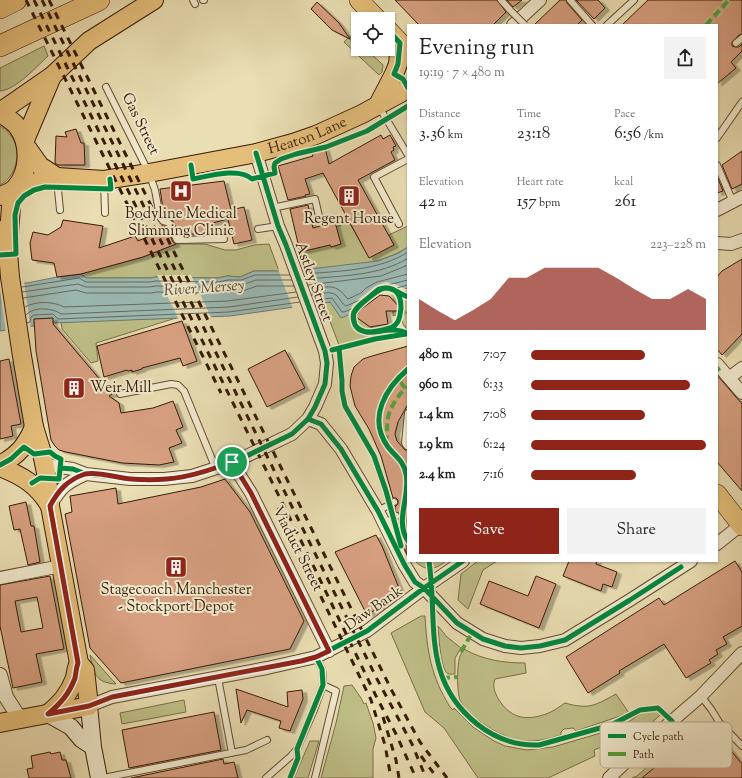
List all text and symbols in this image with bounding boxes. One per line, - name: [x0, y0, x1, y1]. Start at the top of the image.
- map controls: [351, 12, 395, 56]
- button: locate: [351, 12, 395, 56]
- text: Evening run: [419, 33, 535, 65]
- button: share: [664, 37, 706, 79]
- text: 19:19 · 7 × 480 m: [419, 64, 505, 82]
- street label: Gas Street: [116, 89, 164, 159]
- text: Distance: [419, 106, 460, 122]
- text: Time: [517, 106, 541, 122]
- text: Pace: [614, 106, 635, 122]
- street label: Heaton Lane: [266, 112, 350, 160]
- text: 3.36: [419, 122, 445, 146]
- text: 23:18: [517, 122, 550, 146]
- text: 6:56: [614, 122, 641, 146]
- text: km: [445, 127, 463, 143]
- text: /km: [641, 127, 664, 143]
- text: Elevation: [419, 174, 464, 190]
- text: Heart rate: [517, 174, 564, 190]
- text: kcal: [614, 174, 633, 190]
- hospital icon: Bodyline Medical Slimming Clinic: [168, 178, 194, 204]
- building icon: Regent House: [336, 183, 362, 209]
- text: 42: [419, 190, 436, 214]
- text: 157: [517, 190, 537, 214]
- text: 261: [614, 190, 636, 214]
- text: m: [436, 195, 447, 211]
- text: bpm: [537, 195, 560, 211]
- place label: Bodyline Medical Slimming Clinic: [125, 204, 237, 242]
- place label: Regent House: [304, 209, 394, 230]
- text: Elevation: [419, 236, 472, 254]
- text: 223–228 m: [650, 236, 706, 254]
- street label: Astley Street: [289, 239, 337, 325]
- water label: River Mersey: [163, 275, 246, 303]
- text: 480 m: [419, 346, 452, 364]
- text: 7:07: [483, 346, 506, 364]
- building icon: Weir Mill: [61, 375, 87, 401]
- text: 960 m: [419, 376, 452, 394]
- text: 6:33: [483, 376, 503, 394]
- place label: Weir Mill: [90, 378, 152, 399]
- text: 1.4 km: [419, 406, 454, 424]
- text: 7:08: [483, 406, 506, 424]
- text: 1.9 km: [419, 436, 453, 454]
- text: 6:24: [483, 436, 505, 454]
- pin: [215, 445, 249, 479]
- icon: arrive: [221, 451, 243, 473]
- text: 2.4 km: [419, 466, 456, 484]
- text: 7:16: [483, 466, 504, 484]
- street label: Viaduct Street: [267, 503, 327, 595]
- button: Save: [419, 508, 559, 554]
- button: Share: [567, 508, 706, 554]
- building icon: Stagecoach Manchester - Stockport Depot: [163, 554, 189, 580]
- place label: Stagecoach Manchester - Stockport Depot: [101, 580, 252, 618]
- street label: Daw Bank: [341, 581, 407, 637]
- legend: [600, 722, 732, 768]
- text: Cycle path: [633, 729, 684, 745]
- text: Path: [633, 747, 655, 763]

